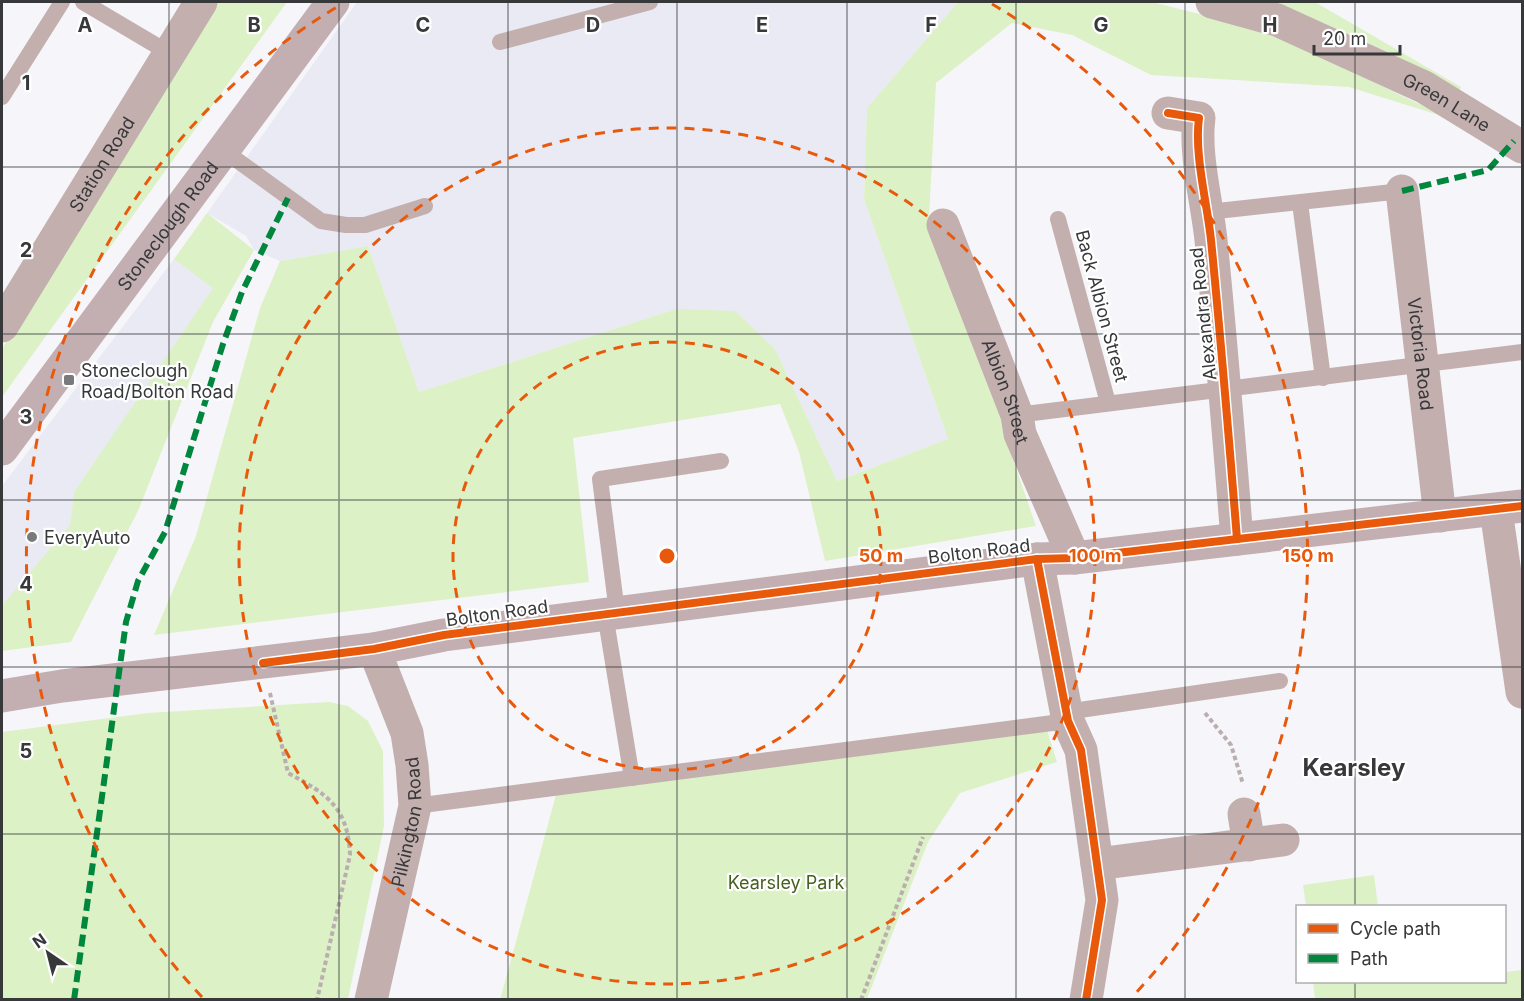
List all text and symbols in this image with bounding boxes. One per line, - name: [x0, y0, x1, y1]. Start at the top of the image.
- text: A: [78, 13, 93, 37]
- text: B: [247, 13, 261, 37]
- text: C: [416, 13, 430, 37]
- text: D: [586, 13, 600, 37]
- text: E: [756, 13, 768, 37]
- text: F: [925, 13, 937, 37]
- text: G: [1093, 13, 1109, 37]
- text: H: [1263, 13, 1277, 37]
- scale bar: [1314, 18, 1400, 56]
- text: 20 m: [1323, 28, 1366, 49]
- street label: Green Lane: [1400, 68, 1494, 136]
- text: 1: [22, 71, 30, 95]
- street label: Station Road: [64, 113, 139, 216]
- street label: Stoneclough Road: [113, 157, 222, 294]
- street label: Back Albion Street: [1072, 228, 1132, 384]
- text: 2: [20, 238, 32, 262]
- street label: Alexandra Road: [1186, 246, 1220, 382]
- street label: Victoria Road: [1404, 296, 1438, 412]
- street label: Albion Street: [978, 336, 1034, 447]
- place label: Stoneclough Road/Bolton Road: [81, 360, 234, 402]
- marker: Stoneclough Road/Bolton Road: [62, 373, 76, 387]
- text: 3: [20, 405, 32, 429]
- place label: EveryAuto: [44, 527, 131, 548]
- marker: EveryAuto: [25, 530, 39, 544]
- street label: Bolton Road: [927, 534, 1031, 568]
- text: 50 m: [859, 545, 903, 566]
- text: 100 m: [1069, 545, 1121, 566]
- text: 150 m: [1282, 545, 1334, 566]
- centre of rings: [657, 546, 677, 566]
- text: 4: [19, 572, 33, 596]
- street label: Bolton Road: [445, 595, 549, 631]
- text: 5: [20, 739, 32, 763]
- district label: Kearsley: [1303, 753, 1406, 782]
- street label: Pilkington Road: [386, 756, 425, 889]
- park label: Kearsley Park: [728, 872, 844, 893]
- legend: [1296, 905, 1506, 983]
- text: Cycle path: [1350, 918, 1441, 939]
- north arrow: [18, 923, 78, 983]
- text: N: [29, 929, 50, 952]
- text: Path: [1350, 948, 1388, 969]

